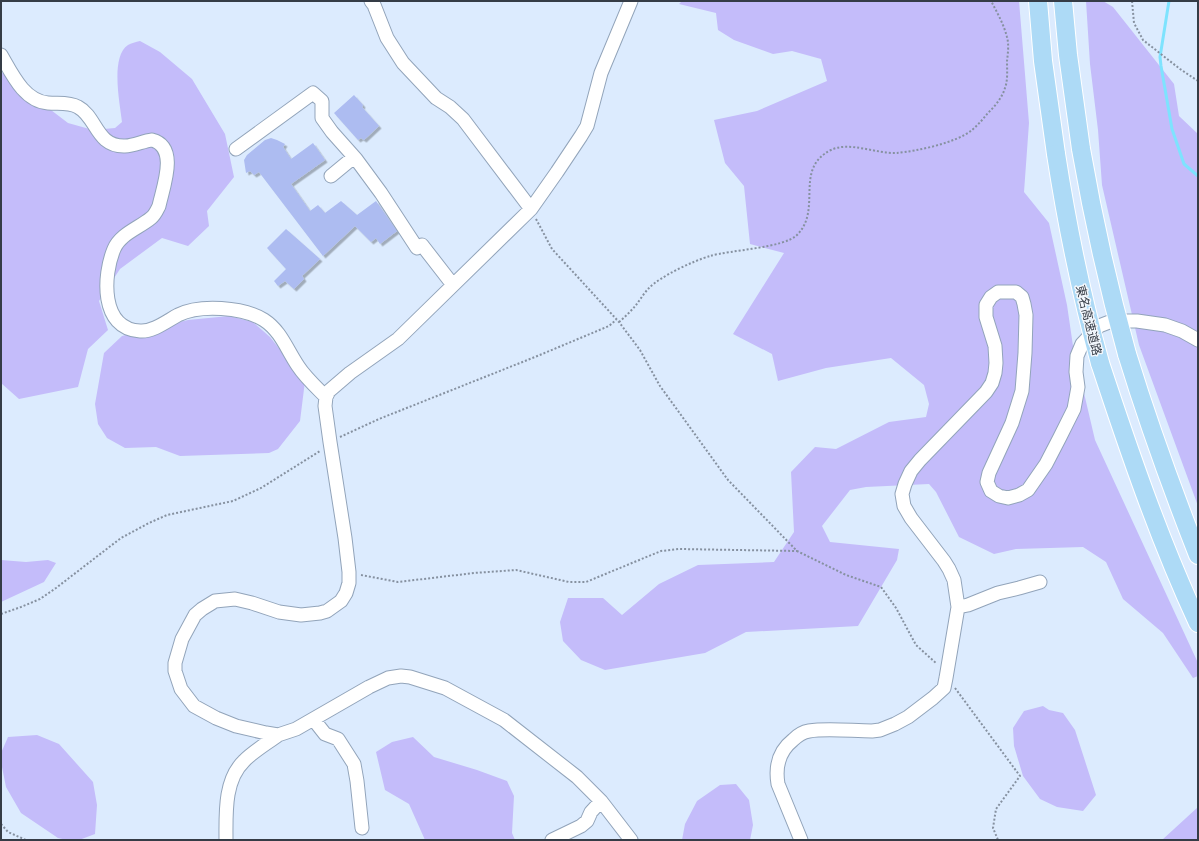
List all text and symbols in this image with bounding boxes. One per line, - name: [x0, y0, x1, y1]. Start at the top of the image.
- street label: 東名高速道路: [1072, 283, 1106, 357]

